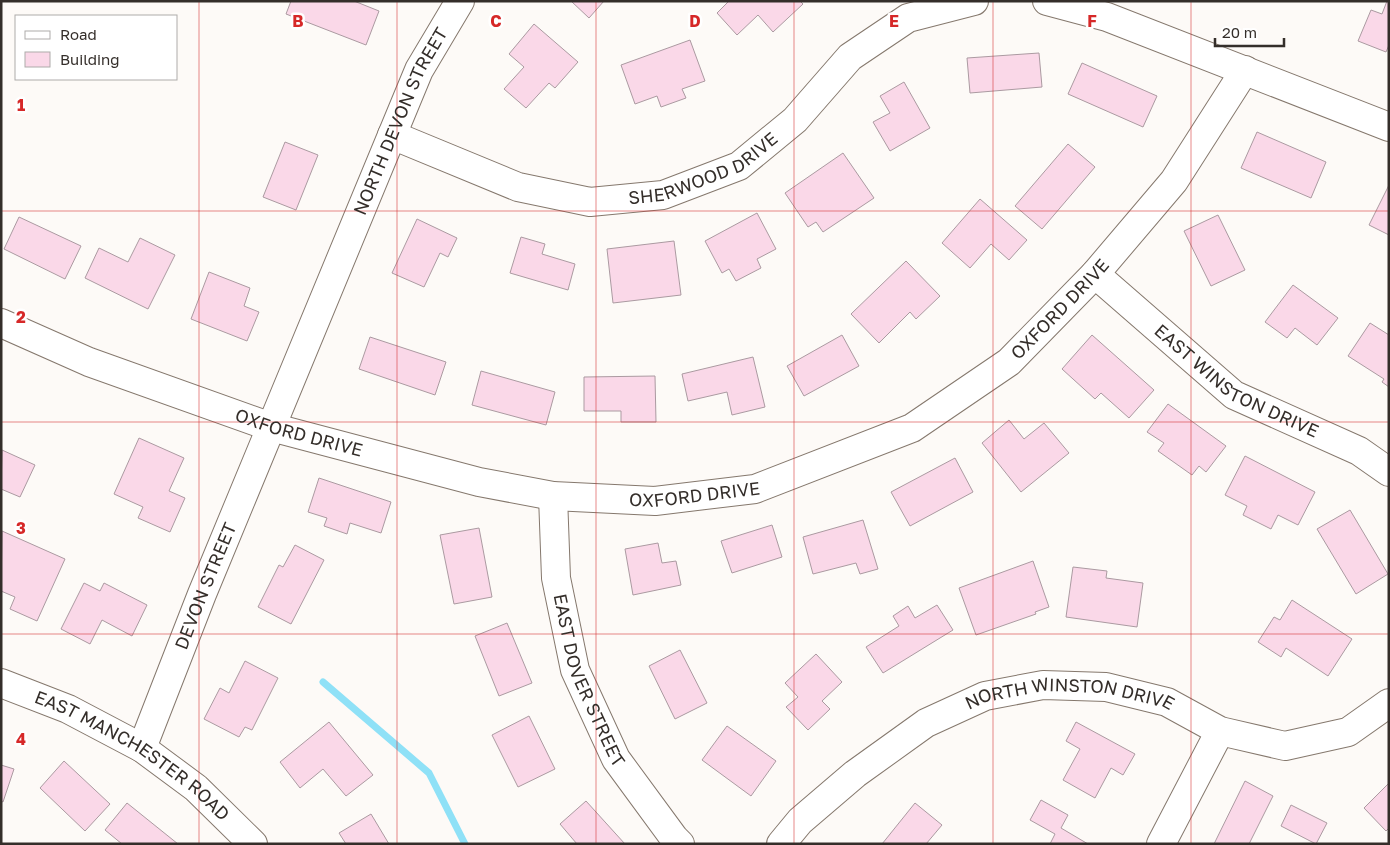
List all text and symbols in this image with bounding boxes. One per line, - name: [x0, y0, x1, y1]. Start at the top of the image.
- text: B: [292, 11, 304, 31]
- text: C: [490, 11, 502, 31]
- text: D: [689, 11, 701, 31]
- text: E: [889, 11, 899, 31]
- text: F: [1087, 11, 1097, 31]
- legend: [15, 15, 178, 80]
- scale bar: [1215, 15, 1284, 47]
- street label: NORTH DEVON STREET: [348, 23, 452, 218]
- text: 20 m: [1222, 23, 1257, 41]
- text: Road: [60, 25, 97, 43]
- text: Building: [60, 50, 120, 68]
- text: 1: [17, 95, 25, 115]
- street label: SHERWOOD DRIVE: [627, 127, 782, 208]
- street label: OXFORD DRIVE: [1006, 254, 1113, 364]
- text: 2: [16, 307, 26, 327]
- street label: EAST WINSTON DRIVE: [1150, 319, 1322, 442]
- street label: OXFORD DRIVE: [232, 403, 365, 461]
- street label: OXFORD DRIVE: [629, 476, 761, 511]
- text: 3: [16, 518, 26, 538]
- street label: DEVON STREET: [169, 519, 240, 652]
- street label: EAST DOVER STREET: [549, 592, 630, 771]
- text: NORTH WINSTON DRIVE: [961, 672, 1179, 714]
- street label: EAST MANCHESTER ROAD: [32, 685, 235, 825]
- street label: NORTH WINSTON DRIVE: [964, 698, 1176, 720]
- text: 4: [16, 729, 26, 749]

